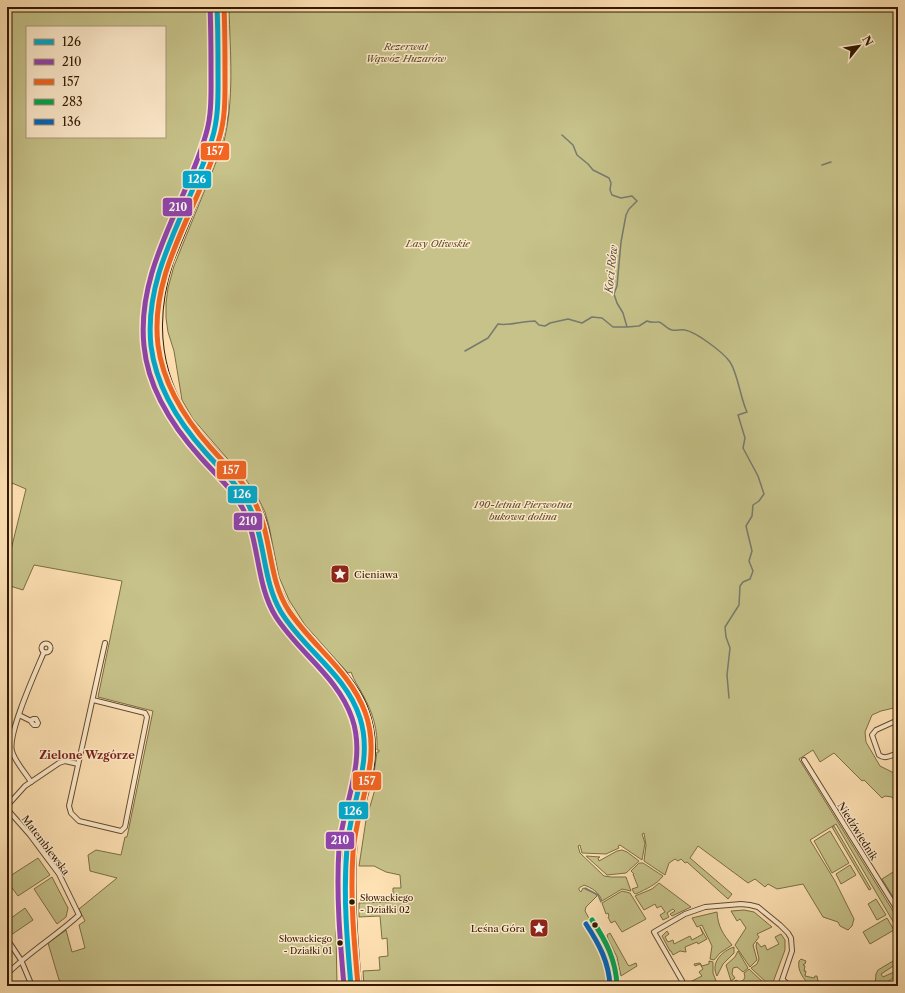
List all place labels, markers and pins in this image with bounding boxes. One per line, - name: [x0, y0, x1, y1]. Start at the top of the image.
- place icon: Cieniawa: [329, 563, 351, 585]
- place label: Cieniawa: [354, 568, 399, 581]
- place label: Słowackiego - Działki 02: [360, 892, 414, 915]
- marker: Słowackiego - Działki 02: [347, 897, 357, 907]
- place icon: Leśna Góra: [528, 917, 550, 939]
- unlabelled marker: [590, 920, 600, 930]
- place label: Leśna Góra: [471, 922, 526, 935]
- place label: Słowackiego - Działki 01: [279, 933, 332, 956]
- marker: Słowackiego - Działki 01: [335, 938, 345, 948]

